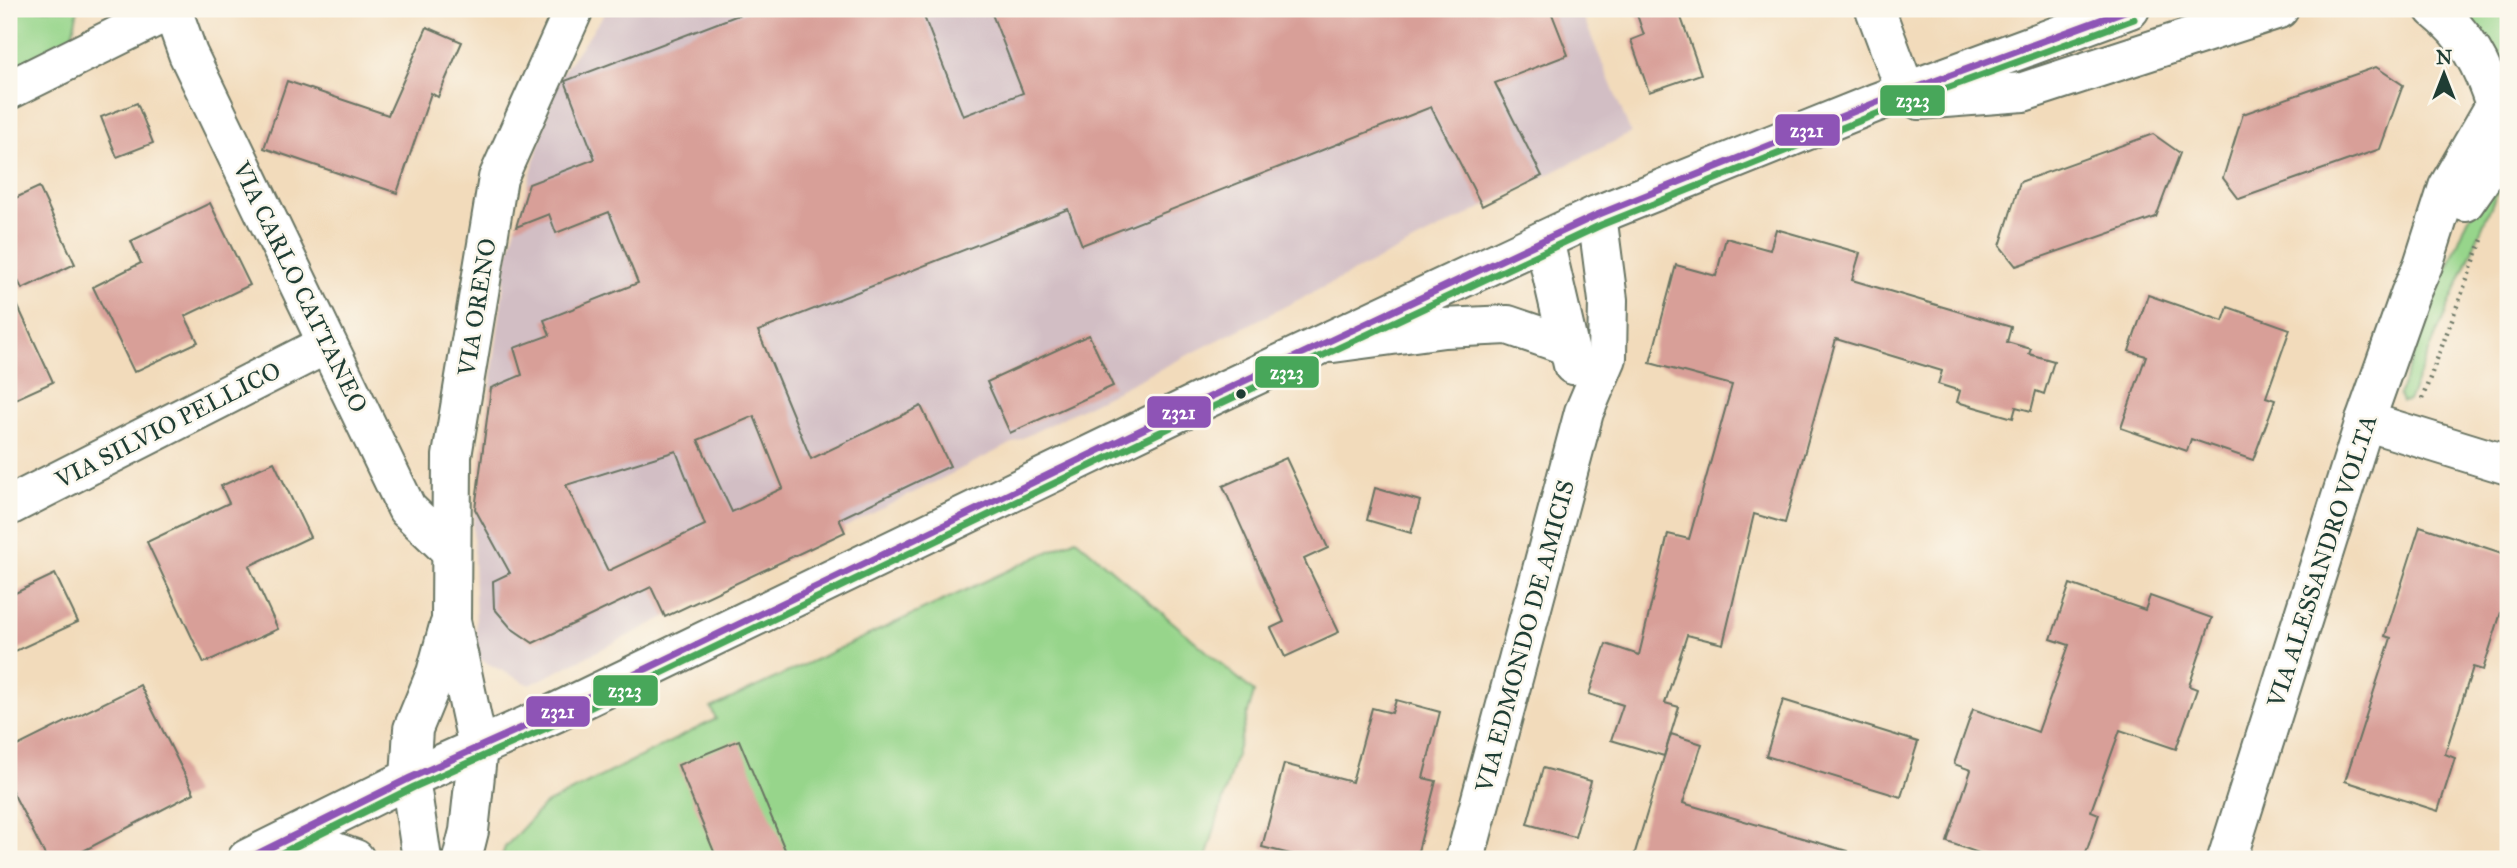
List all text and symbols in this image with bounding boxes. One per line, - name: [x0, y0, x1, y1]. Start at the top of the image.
- north arrow: [2408, 38, 2478, 108]
- text: N: [2436, 46, 2452, 69]
- line badge: z323: [1879, 84, 1946, 117]
- text: z323: [1896, 89, 1930, 113]
- line badge: z321: [1774, 113, 1841, 147]
- text: z321: [1790, 119, 1824, 143]
- street label: VIA CARLO CATTANEO: [226, 156, 374, 417]
- street label: VIA ORENO: [451, 236, 503, 379]
- street label: VIA SILVIO PELLICO: [49, 355, 286, 495]
- line badge: z323: [1254, 355, 1320, 389]
- text: z323: [1270, 361, 1304, 385]
- unlabelled marker: [1234, 387, 1248, 401]
- line badge: z321: [1146, 395, 1212, 429]
- text: z321: [1162, 401, 1196, 425]
- street label: VIA ALESSANDRO VOLTA: [2260, 411, 2383, 712]
- street label: VIA EDMONDO DE AMICIS: [1469, 477, 1581, 796]
- line badge: z323: [592, 674, 659, 707]
- text: z323: [608, 679, 642, 703]
- line badge: z321: [525, 695, 591, 728]
- text: z321: [541, 700, 575, 724]

